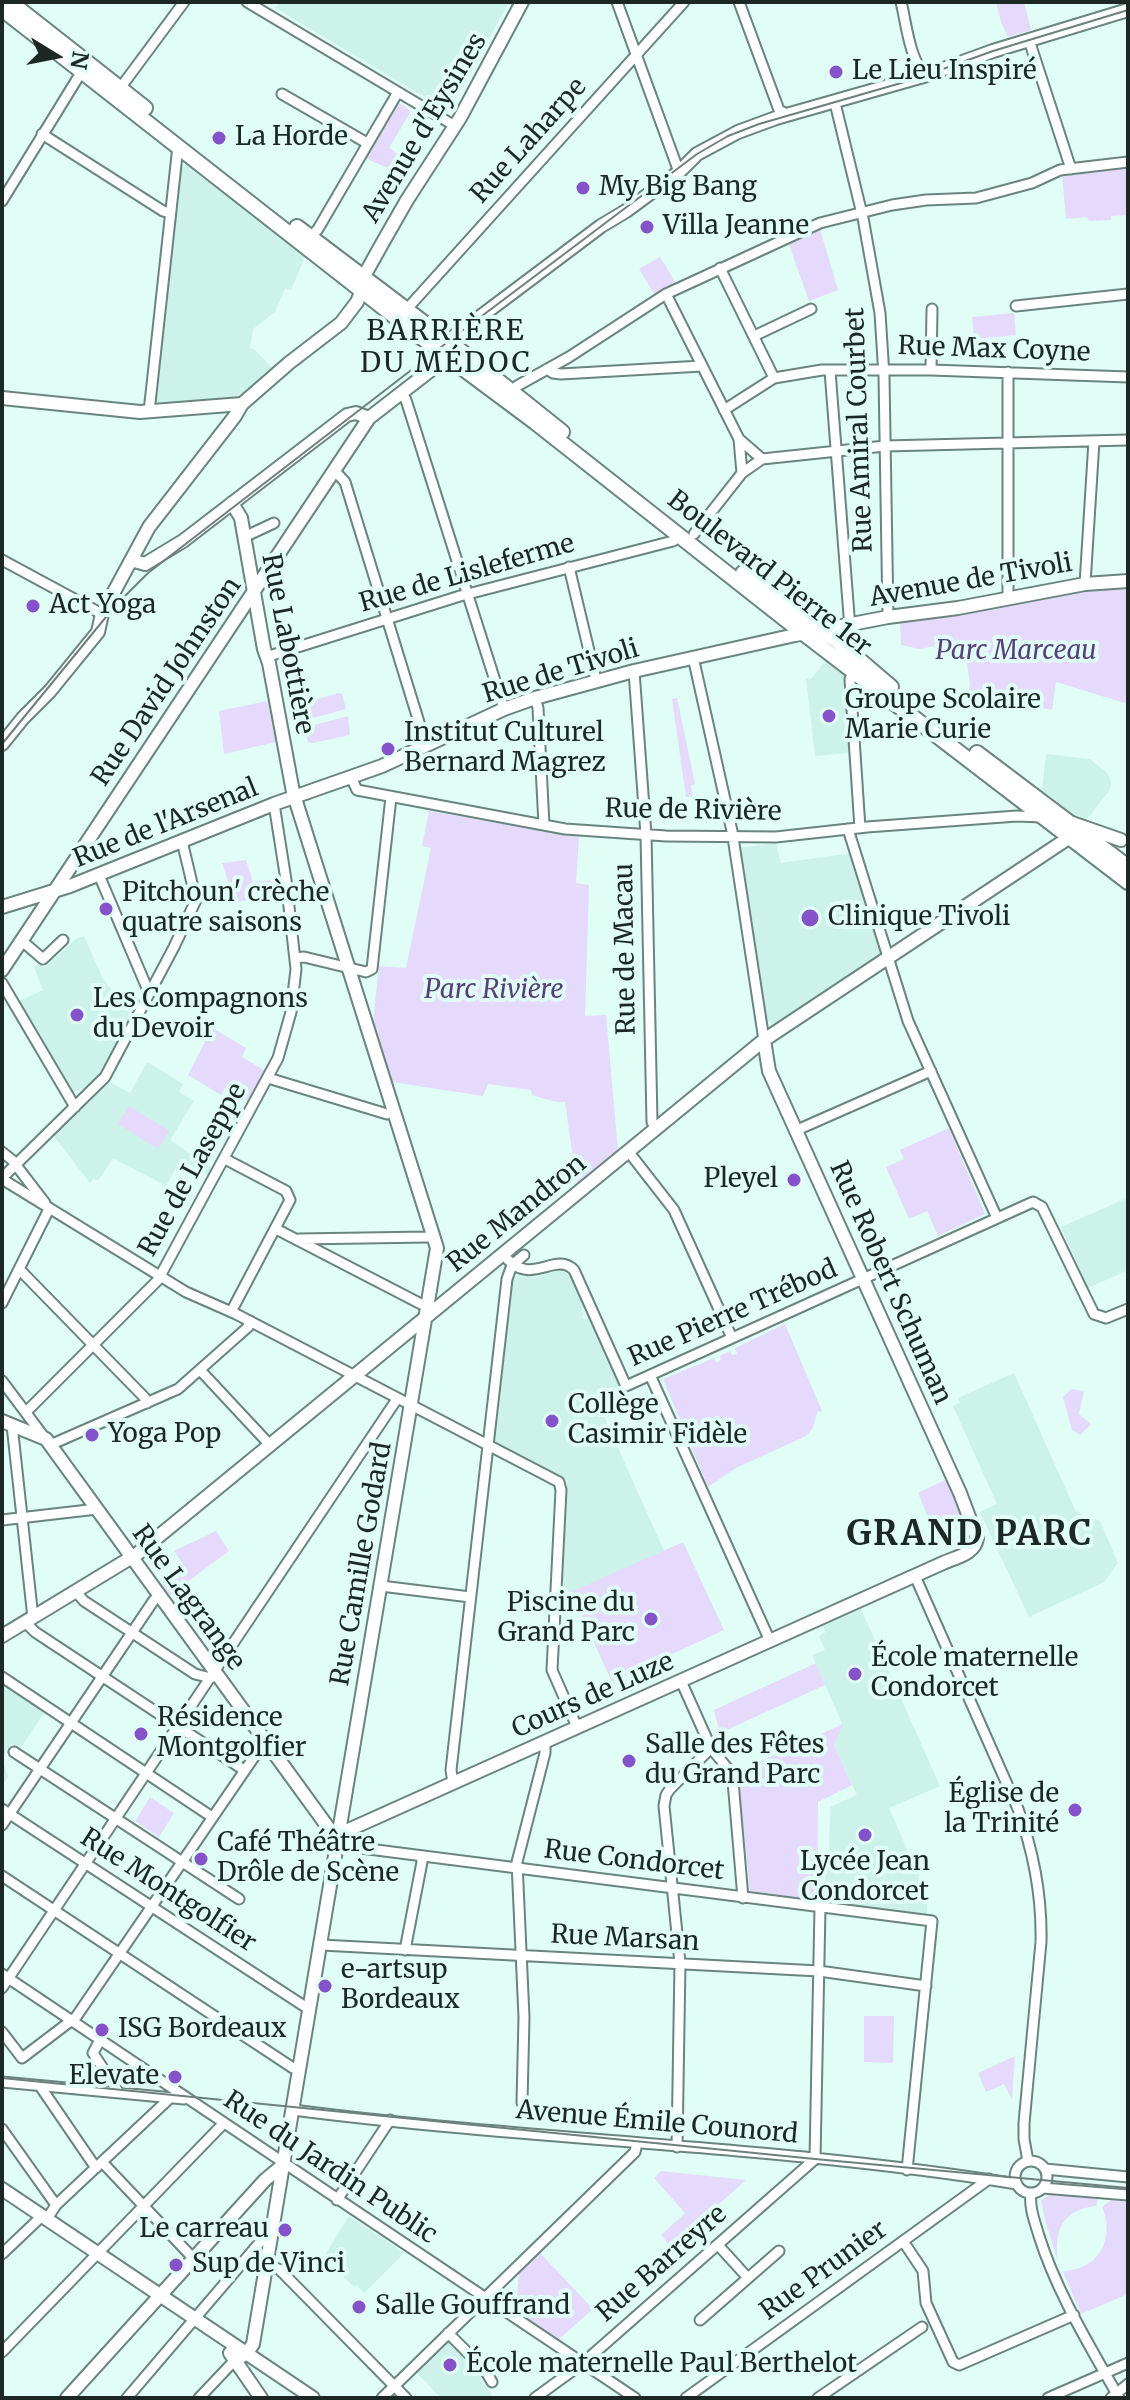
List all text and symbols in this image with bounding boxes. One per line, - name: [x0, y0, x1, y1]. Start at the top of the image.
- north arrow: [16, 16, 96, 96]
- street label: Avenue d'Eysines: [356, 28, 494, 228]
- text: N: [64, 49, 95, 71]
- place label: Le Lieu Inspiré: [852, 56, 1037, 88]
- marker: Le Lieu Inspiré: [827, 63, 845, 81]
- street label: Rue Laharpe: [465, 72, 593, 210]
- place label: La Horde: [235, 122, 348, 154]
- marker: La Horde: [210, 129, 228, 147]
- place label: My Big Bang: [599, 172, 757, 204]
- marker: My Big Bang: [574, 179, 592, 197]
- place label: Villa Jeanne: [663, 211, 809, 243]
- marker: Villa Jeanne: [638, 218, 656, 236]
- street label: Rue Amiral Courbet: [840, 307, 880, 553]
- district label: BARRIÈRE DU MÉDOC: [360, 315, 532, 381]
- street label: Rue Max Coyne: [897, 331, 1091, 369]
- street label: Boulevard Pierre 1er: [661, 485, 877, 663]
- street label: Rue de Lisleferme: [356, 528, 578, 620]
- street label: Avenue de Tivoli: [867, 548, 1075, 614]
- street label: Rue Labottière: [254, 551, 320, 737]
- street label: Rue David Johnston: [86, 572, 248, 792]
- place label: Act Yoga: [49, 590, 156, 622]
- marker: Act Yoga: [24, 597, 42, 615]
- street label: Rue de Tivoli: [479, 633, 643, 711]
- park label: Parc Marceau: [935, 636, 1097, 668]
- place label: Groupe Scolaire Marie Curie: [845, 685, 1041, 746]
- marker: Groupe Scolaire Marie Curie: [820, 707, 838, 725]
- place label: Institut Culturel Bernard Magrez: [404, 718, 606, 780]
- marker: Institut Culturel Bernard Magrez: [379, 740, 397, 758]
- street label: Rue de l'Arsenal: [69, 773, 263, 875]
- street label: Rue de Rivière: [604, 794, 782, 828]
- street label: Rue de Macau: [609, 863, 643, 1035]
- place label: Pitchoun' crèche quatre saisons: [122, 878, 329, 940]
- marker: Pitchoun' crèche quatre saisons: [97, 900, 115, 918]
- place label: Clinique Tivoli: [828, 902, 1010, 934]
- marker: Clinique Tivoli: [799, 907, 821, 929]
- park label: Parc Rivière: [424, 975, 564, 1007]
- place label: Les Compagnons du Devoir: [93, 984, 308, 1046]
- marker: Les Compagnons du Devoir: [68, 1006, 86, 1024]
- street label: Rue de Laseppe: [133, 1078, 253, 1262]
- street label: Rue Mandron: [441, 1148, 593, 1280]
- street label: Rue Robert Schuman: [822, 1157, 958, 1409]
- place label: Pleyel: [703, 1164, 778, 1196]
- marker: Pleyel: [785, 1171, 803, 1189]
- street label: Rue Pierre Trébod: [624, 1254, 842, 1374]
- place label: Collège Casimir Fidèle: [568, 1390, 747, 1452]
- marker: Collège Casimir Fidèle: [543, 1412, 561, 1430]
- place label: Yoga Pop: [108, 1419, 221, 1451]
- marker: Yoga Pop: [83, 1426, 101, 1444]
- street label: Rue Camille Godard: [325, 1440, 399, 1688]
- district label: GRAND PARC: [847, 1515, 1093, 1555]
- street label: Rue Lagrange: [125, 1519, 251, 1677]
- place label: Piscine du Grand Parc: [498, 1588, 635, 1650]
- marker: Piscine du Grand Parc: [642, 1610, 660, 1628]
- place label: École maternelle Condorcet: [871, 1643, 1078, 1704]
- street label: Cours de Luze: [507, 1646, 679, 1746]
- marker: École maternelle Condorcet: [846, 1665, 864, 1683]
- place label: Résidence Montgolfier: [157, 1703, 306, 1764]
- marker: Résidence Montgolfier: [132, 1725, 150, 1743]
- place label: Salle des Fêtes du Grand Parc: [645, 1730, 824, 1792]
- marker: Salle des Fêtes du Grand Parc: [620, 1752, 638, 1770]
- place label: Église de la Trinité: [944, 1779, 1059, 1840]
- marker: Église de la Trinité: [1066, 1801, 1084, 1819]
- street label: Rue Montgolfier: [74, 1823, 262, 1959]
- marker: Lycée Jean Condorcet: [856, 1826, 874, 1844]
- place label: Café Théâtre Drôle de Scène: [217, 1828, 399, 1890]
- street label: Rue Condorcet: [542, 1834, 726, 1888]
- place label: Lycée Jean Condorcet: [800, 1847, 930, 1908]
- marker: Café Théâtre Drôle de Scène: [192, 1850, 210, 1868]
- street label: Rue Marsan: [550, 1920, 700, 1958]
- place label: e-artsup Bordeaux: [341, 1955, 460, 2016]
- marker: e-artsup Bordeaux: [316, 1977, 334, 1995]
- place label: ISG Bordeaux: [118, 2014, 287, 2046]
- marker: ISG Bordeaux: [93, 2021, 111, 2039]
- place label: Elevate: [69, 2061, 159, 2093]
- marker: Elevate: [166, 2068, 184, 2086]
- street label: Rue du Jardin Public: [217, 2085, 443, 2251]
- street label: Avenue Émile Counord: [515, 2095, 799, 2151]
- street label: Rue Barreyre: [591, 2199, 733, 2329]
- place label: Le carreau: [139, 2214, 269, 2246]
- street label: Rue Prunier: [755, 2215, 893, 2327]
- marker: Le carreau: [276, 2221, 294, 2239]
- place label: Sup de Vinci: [192, 2249, 345, 2281]
- marker: Sup de Vinci: [167, 2256, 185, 2274]
- place label: Salle Gouffrand: [375, 2291, 570, 2323]
- marker: Salle Gouffrand: [350, 2298, 368, 2316]
- place label: École maternelle Paul Berthelot: [466, 2349, 857, 2381]
- marker: École maternelle Paul Berthelot: [441, 2356, 459, 2374]

